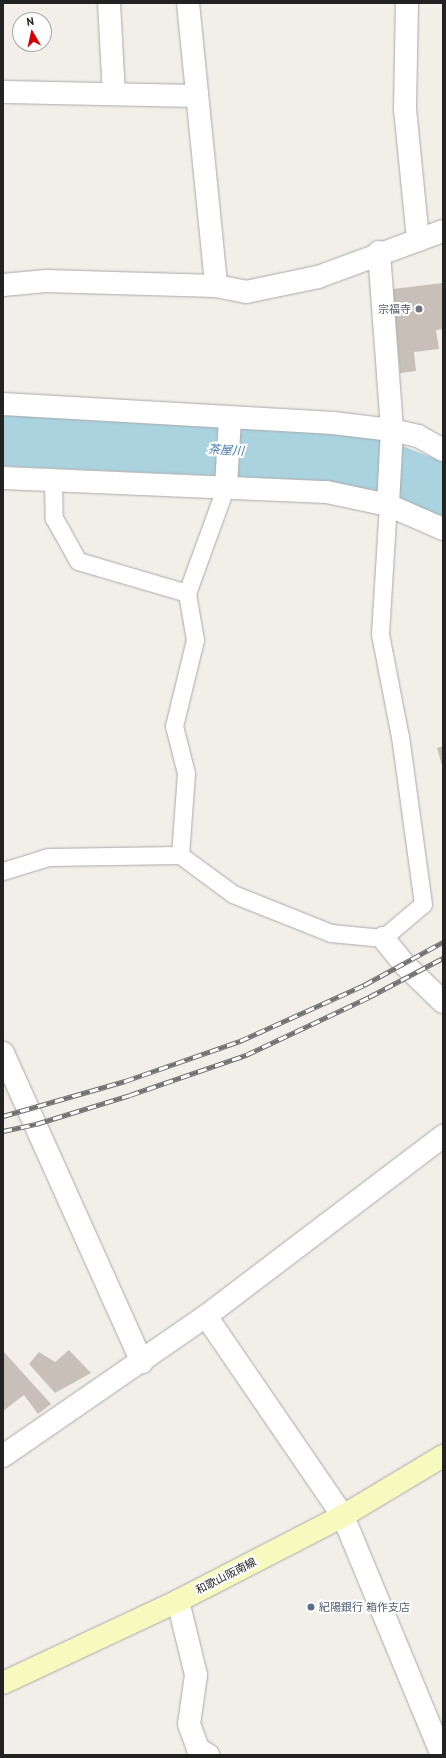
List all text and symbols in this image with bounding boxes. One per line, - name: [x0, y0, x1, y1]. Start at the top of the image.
- north arrow: [12, 12, 52, 52]
- text: N: [26, 14, 35, 29]
- place label: 宗福寺: [378, 302, 411, 316]
- marker: 宗福寺: [414, 304, 424, 314]
- water label: 茶屋川: [208, 442, 244, 458]
- street label: 和歌山阪南線: [194, 1555, 258, 1597]
- place label: 紀陽銀行 箱作支店: [319, 1600, 410, 1614]
- marker: 紀陽銀行 箱作支店: [306, 1602, 316, 1612]

